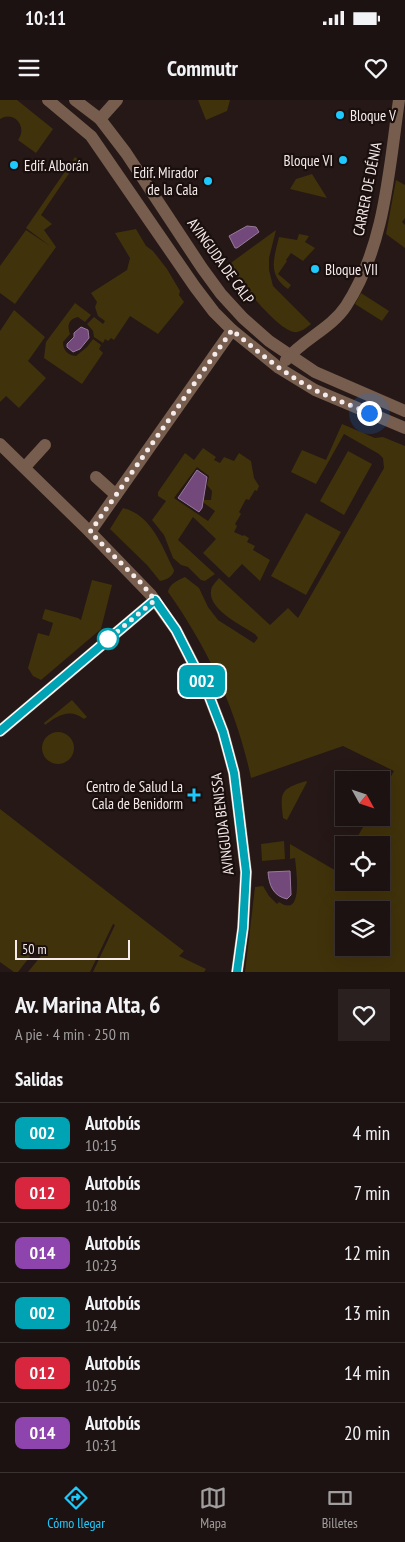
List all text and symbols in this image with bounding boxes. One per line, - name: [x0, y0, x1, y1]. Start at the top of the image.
- text: 10:11: [25, 6, 66, 30]
- icon: menu: [15, 54, 43, 82]
- text: Commutr: [167, 54, 238, 82]
- icon: heart: [362, 54, 390, 82]
- place label: Bloque V: [350, 106, 396, 125]
- marker: Bloque V: [334, 109, 346, 121]
- street label: CARRER DE DÉNIA: [349, 140, 386, 238]
- place label: Bloque VI: [284, 151, 333, 170]
- marker: Bloque VI: [337, 154, 349, 166]
- place label: Edif. Alborán: [24, 156, 89, 175]
- marker: Edif. Alborán: [8, 159, 20, 171]
- place label: Edif. Mirador de la Cala: [133, 163, 199, 199]
- marker: Edif. Mirador de la Cala: [202, 175, 214, 187]
- street label: AVINGUDA DE CALP: [183, 214, 259, 308]
- place label: Bloque VII: [325, 260, 378, 279]
- marker: Bloque VII: [309, 263, 321, 275]
- your location: [357, 401, 382, 426]
- unlabelled marker: [97, 628, 119, 650]
- line badge: 002: [173, 665, 231, 697]
- text: 002: [189, 669, 215, 692]
- street label: AVINGUDA BENISSA: [206, 771, 238, 876]
- north arrow: [335, 771, 390, 826]
- map controls: [335, 771, 390, 956]
- place label: Centro de Salud La Cala de Benidorm: [86, 777, 183, 813]
- marker: Centro de Salud La Cala de Benidorm: [187, 788, 201, 802]
- button: locate: [335, 836, 390, 891]
- button: layers: [335, 901, 390, 956]
- scale bar: [15, 937, 130, 960]
- text: 50 m: [22, 940, 47, 958]
- text: Av. Marina Alta, 6: [15, 989, 161, 1020]
- button: heart: [338, 989, 390, 1041]
- text: A pie · 4 min · 250 m: [15, 1024, 130, 1044]
- text: Salidas: [15, 1067, 63, 1091]
- text: Autobús: [85, 1111, 141, 1135]
- text: 002: [30, 1121, 55, 1144]
- text: 4 min: [353, 1121, 390, 1145]
- text: 10:15: [85, 1135, 117, 1155]
- text: Autobús: [85, 1171, 141, 1195]
- text: 012: [30, 1181, 55, 1204]
- text: 7 min: [353, 1181, 390, 1205]
- text: 10:18: [85, 1195, 117, 1215]
- text: Autobús: [85, 1231, 141, 1255]
- text: 014: [30, 1241, 55, 1264]
- text: 12 min: [344, 1241, 390, 1265]
- text: 10:23: [85, 1255, 117, 1275]
- text: Autobús: [85, 1291, 141, 1315]
- text: 002: [30, 1301, 55, 1324]
- text: 13 min: [344, 1301, 390, 1325]
- text: 10:24: [85, 1315, 117, 1335]
- text: Autobús: [85, 1351, 141, 1375]
- text: 012: [30, 1361, 55, 1384]
- text: 14 min: [344, 1361, 390, 1385]
- text: 10:25: [85, 1375, 117, 1395]
- text: Autobús: [85, 1411, 141, 1435]
- text: 014: [30, 1421, 55, 1444]
- text: 20 min: [344, 1421, 390, 1445]
- text: 10:31: [85, 1435, 117, 1455]
- tab: Cómo llegar: [47, 1484, 105, 1532]
- tab: Mapa: [199, 1484, 227, 1532]
- tab: Billetes: [322, 1484, 358, 1532]

